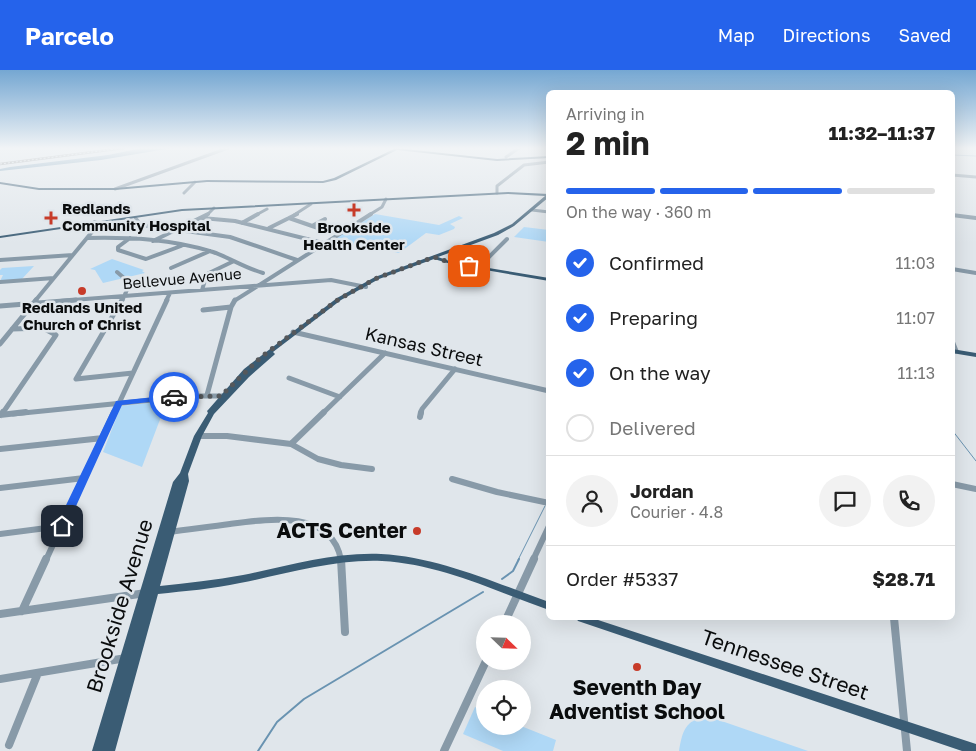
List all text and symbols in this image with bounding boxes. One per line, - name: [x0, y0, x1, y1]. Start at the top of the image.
- text: Parcelo: [25, 21, 114, 50]
- text: Map: [718, 24, 754, 46]
- text: Directions: [782, 24, 870, 46]
- text: Saved: [898, 24, 951, 46]
- text: Arriving in: [566, 104, 645, 124]
- text: 11:32–11:37: [829, 121, 935, 144]
- text: 2 min: [566, 124, 650, 162]
- place label: Redlands Community Hospital: [62, 199, 211, 234]
- text: On the way · 360 m: [566, 202, 711, 222]
- marker: Brookside Health Center: [347, 203, 361, 217]
- marker: Redlands Community Hospital: [44, 211, 58, 225]
- place label: Brookside Health Center: [303, 218, 405, 253]
- pin: [448, 245, 490, 287]
- icon: check: [566, 249, 594, 277]
- text: Confirmed: [609, 251, 704, 274]
- icon: bag: [455, 252, 483, 280]
- text: 11:03: [895, 253, 935, 273]
- street label: Bellevue Avenue: [122, 264, 243, 292]
- marker: Redlands United Church of Christ: [76, 285, 88, 297]
- place label: Redlands United Church of Christ: [22, 298, 142, 333]
- icon: check: [566, 304, 594, 332]
- text: Preparing: [609, 306, 698, 329]
- text: 11:07: [896, 308, 935, 328]
- street label: Kansas Street: [363, 322, 485, 370]
- icon: check: [566, 359, 594, 387]
- text: On the way: [609, 361, 711, 384]
- text: 11:13: [898, 363, 935, 383]
- courier: [149, 372, 199, 422]
- icon: car: [160, 383, 188, 411]
- text: Delivered: [609, 416, 696, 439]
- button: person: [566, 475, 618, 527]
- button: chat: [819, 475, 871, 527]
- button: phone: [883, 475, 935, 527]
- text: Jordan: [630, 479, 694, 502]
- text: Courier · 4.8: [630, 502, 723, 522]
- pin: [41, 505, 83, 547]
- icon: home: [48, 512, 76, 540]
- street label: Brookside Avenue: [80, 516, 158, 696]
- place label: ACTS Center: [276, 517, 407, 543]
- marker: ACTS Center: [411, 525, 423, 537]
- text: Order #5337: [566, 567, 678, 590]
- text: $28.71: [872, 567, 935, 590]
- north arrow: [476, 615, 531, 670]
- map controls: [476, 615, 531, 735]
- street label: Tennessee Street: [698, 623, 872, 705]
- marker: Seventh Day Adventist School: [631, 661, 643, 673]
- place label: Seventh Day Adventist School: [549, 674, 725, 724]
- button: locate: [476, 680, 531, 735]

